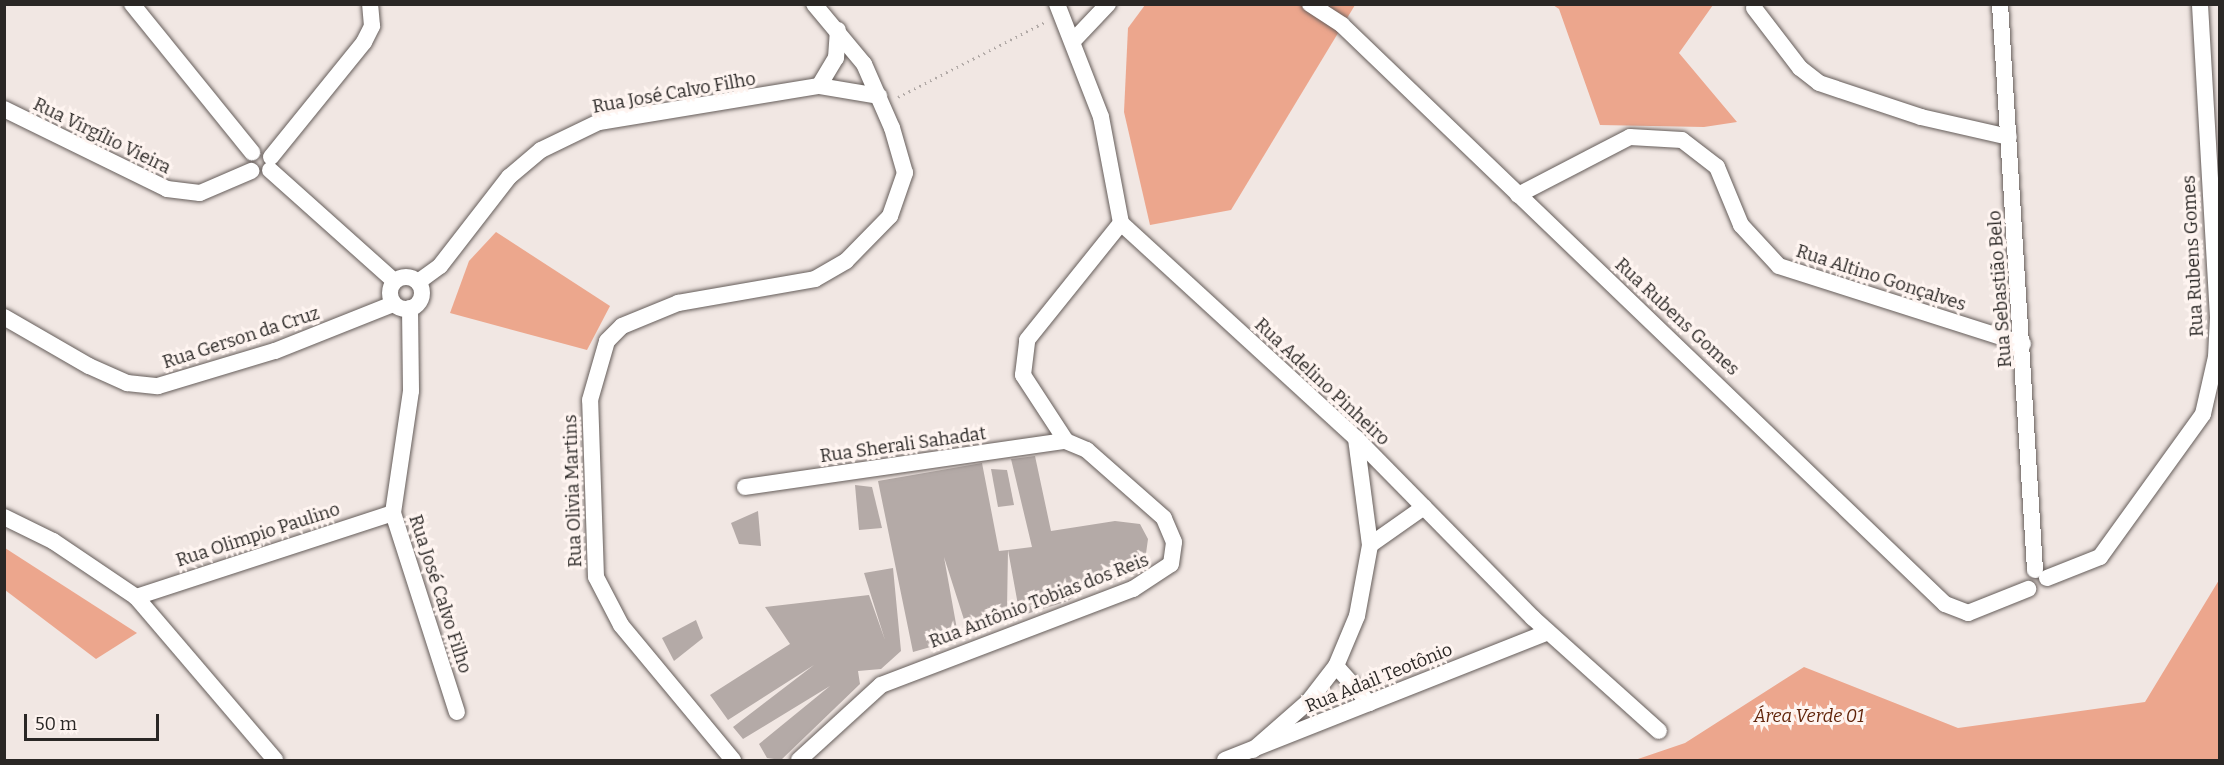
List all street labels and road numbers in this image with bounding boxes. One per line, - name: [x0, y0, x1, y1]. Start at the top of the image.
- street label: Rua José Calvo Filho: [591, 68, 757, 118]
- street label: Rua Virgílio Vieira: [30, 93, 174, 179]
- street label: Rua Rubens Gomes: [2178, 175, 2208, 337]
- street label: Rua Sebastião Belo: [1984, 210, 2016, 368]
- street label: Rua Altino Gonçalves: [1793, 240, 1969, 316]
- street label: Rua Rubens Gomes: [1610, 254, 1744, 380]
- street label: Rua Gerson da Cruz: [160, 302, 322, 374]
- street label: Rua Adelino Pinheiro: [1250, 314, 1394, 450]
- street label: Rua Olivia Martins: [560, 414, 586, 568]
- street label: Rua Sherali Sahadat: [819, 423, 987, 467]
- street label: Rua Olimpio Paulino: [173, 498, 343, 572]
- street label: Rua José Calvo Filho: [404, 512, 476, 676]
- street label: Rua Antônio Tobias dos Reis: [926, 549, 1152, 653]
- street label: Rua Adail Teotônio: [1302, 639, 1456, 717]

